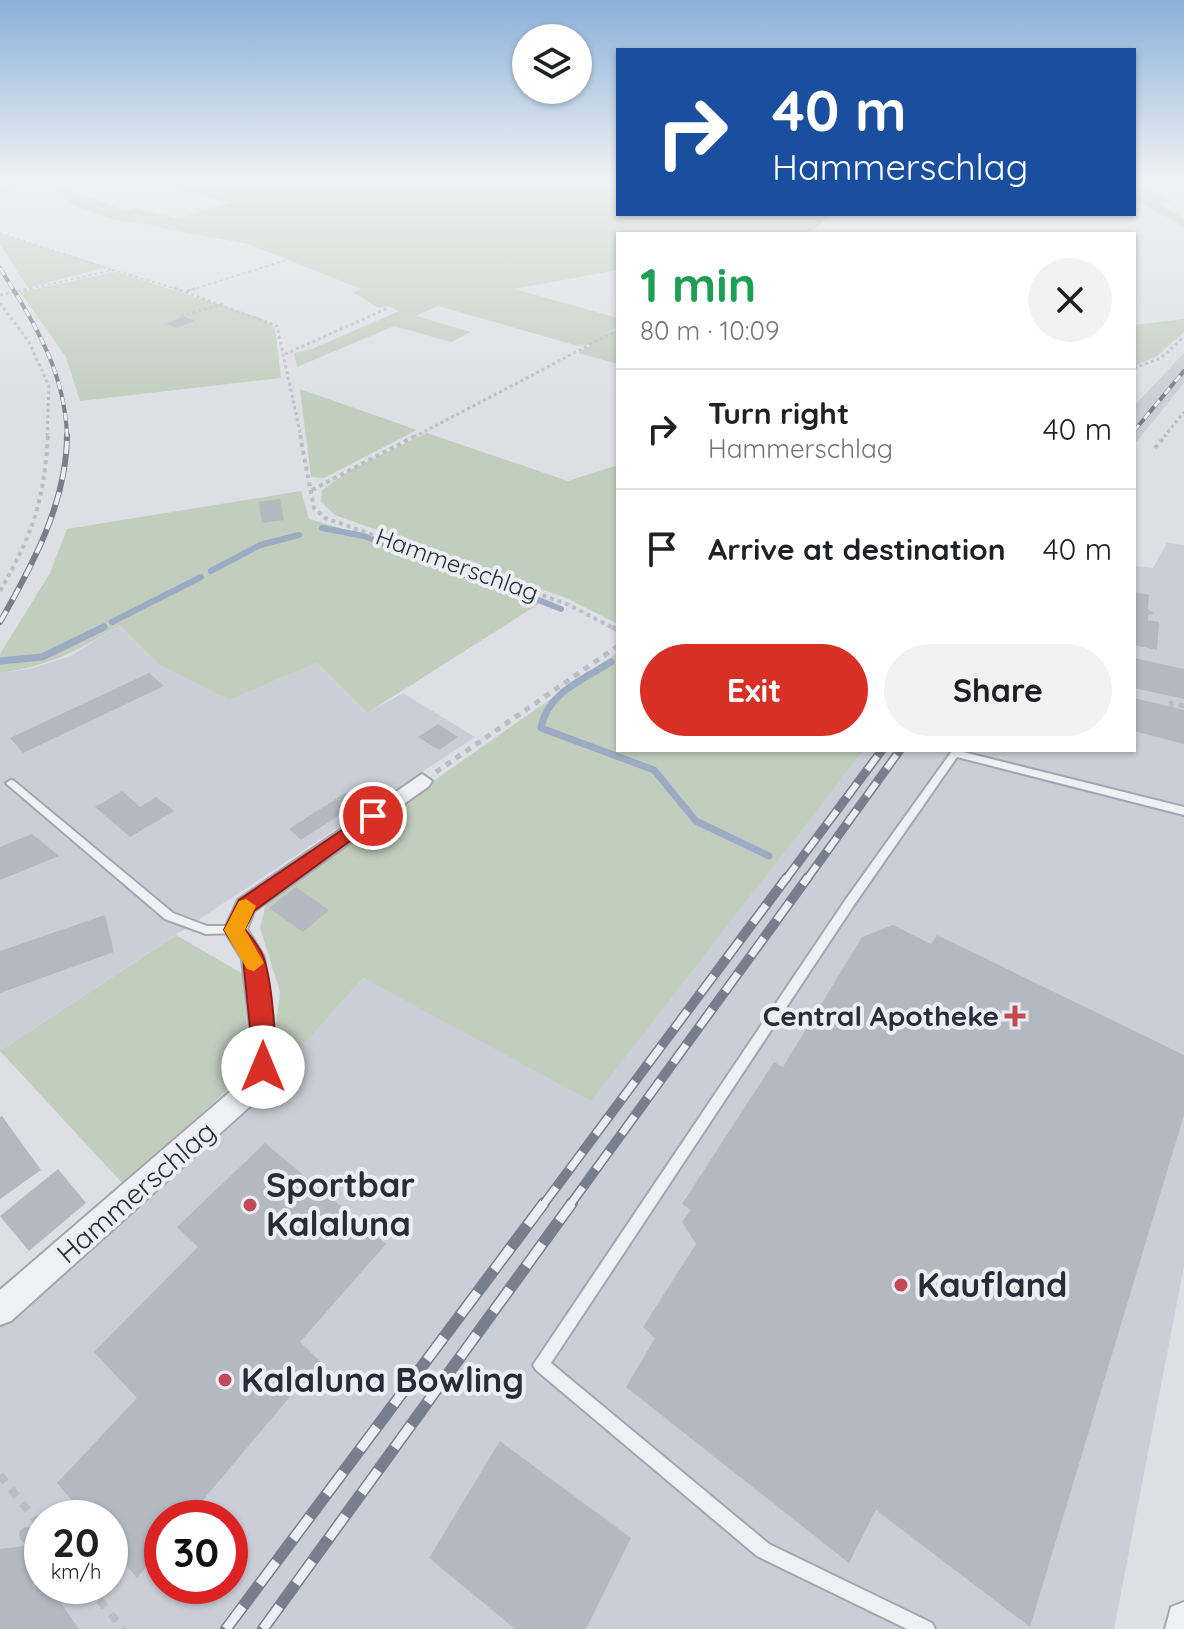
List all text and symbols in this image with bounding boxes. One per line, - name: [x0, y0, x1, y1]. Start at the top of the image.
- map controls: [512, 24, 592, 104]
- button: layers: [512, 24, 592, 104]
- text: 40 m: [772, 75, 907, 145]
- icon: right: [640, 80, 744, 184]
- text: Hammerschlag: [772, 144, 1028, 189]
- text: 1 min: [640, 254, 756, 314]
- button: close: [1028, 258, 1112, 342]
- text: 80 m · 10:09: [640, 314, 780, 347]
- text: Turn right: [708, 394, 849, 432]
- icon: right: [640, 407, 684, 451]
- text: 40 m: [1043, 410, 1112, 448]
- text: Hammerschlag: [708, 432, 893, 465]
- street label: Hammerschlag: [372, 521, 543, 607]
- icon: arrive: [640, 527, 684, 571]
- text: Arrive at destination: [708, 530, 1006, 568]
- text: 40 m: [1043, 530, 1112, 568]
- button: Exit: [640, 644, 868, 736]
- button: Share: [884, 644, 1112, 736]
- pin: [339, 782, 407, 850]
- icon: arrive: [351, 794, 395, 838]
- place label: Central Apotheke: [763, 998, 999, 1033]
- marker: Central Apotheke: [1006, 1007, 1024, 1025]
- position arrow: [221, 1025, 305, 1109]
- street label: Hammerschlag: [49, 1113, 222, 1270]
- place label: Sportbar Kalaluna: [266, 1163, 415, 1245]
- marker: Sportbar Kalaluna: [241, 1196, 259, 1214]
- place label: Kaufland: [917, 1263, 1067, 1306]
- marker: Kaufland: [892, 1276, 910, 1294]
- place label: Kalaluna Bowling: [241, 1358, 524, 1401]
- marker: Kalaluna Bowling: [216, 1371, 234, 1389]
- speed limit sign: 30: [144, 1500, 248, 1604]
- text: 20: [52, 1517, 100, 1567]
- text: km/h: [51, 1559, 101, 1584]

